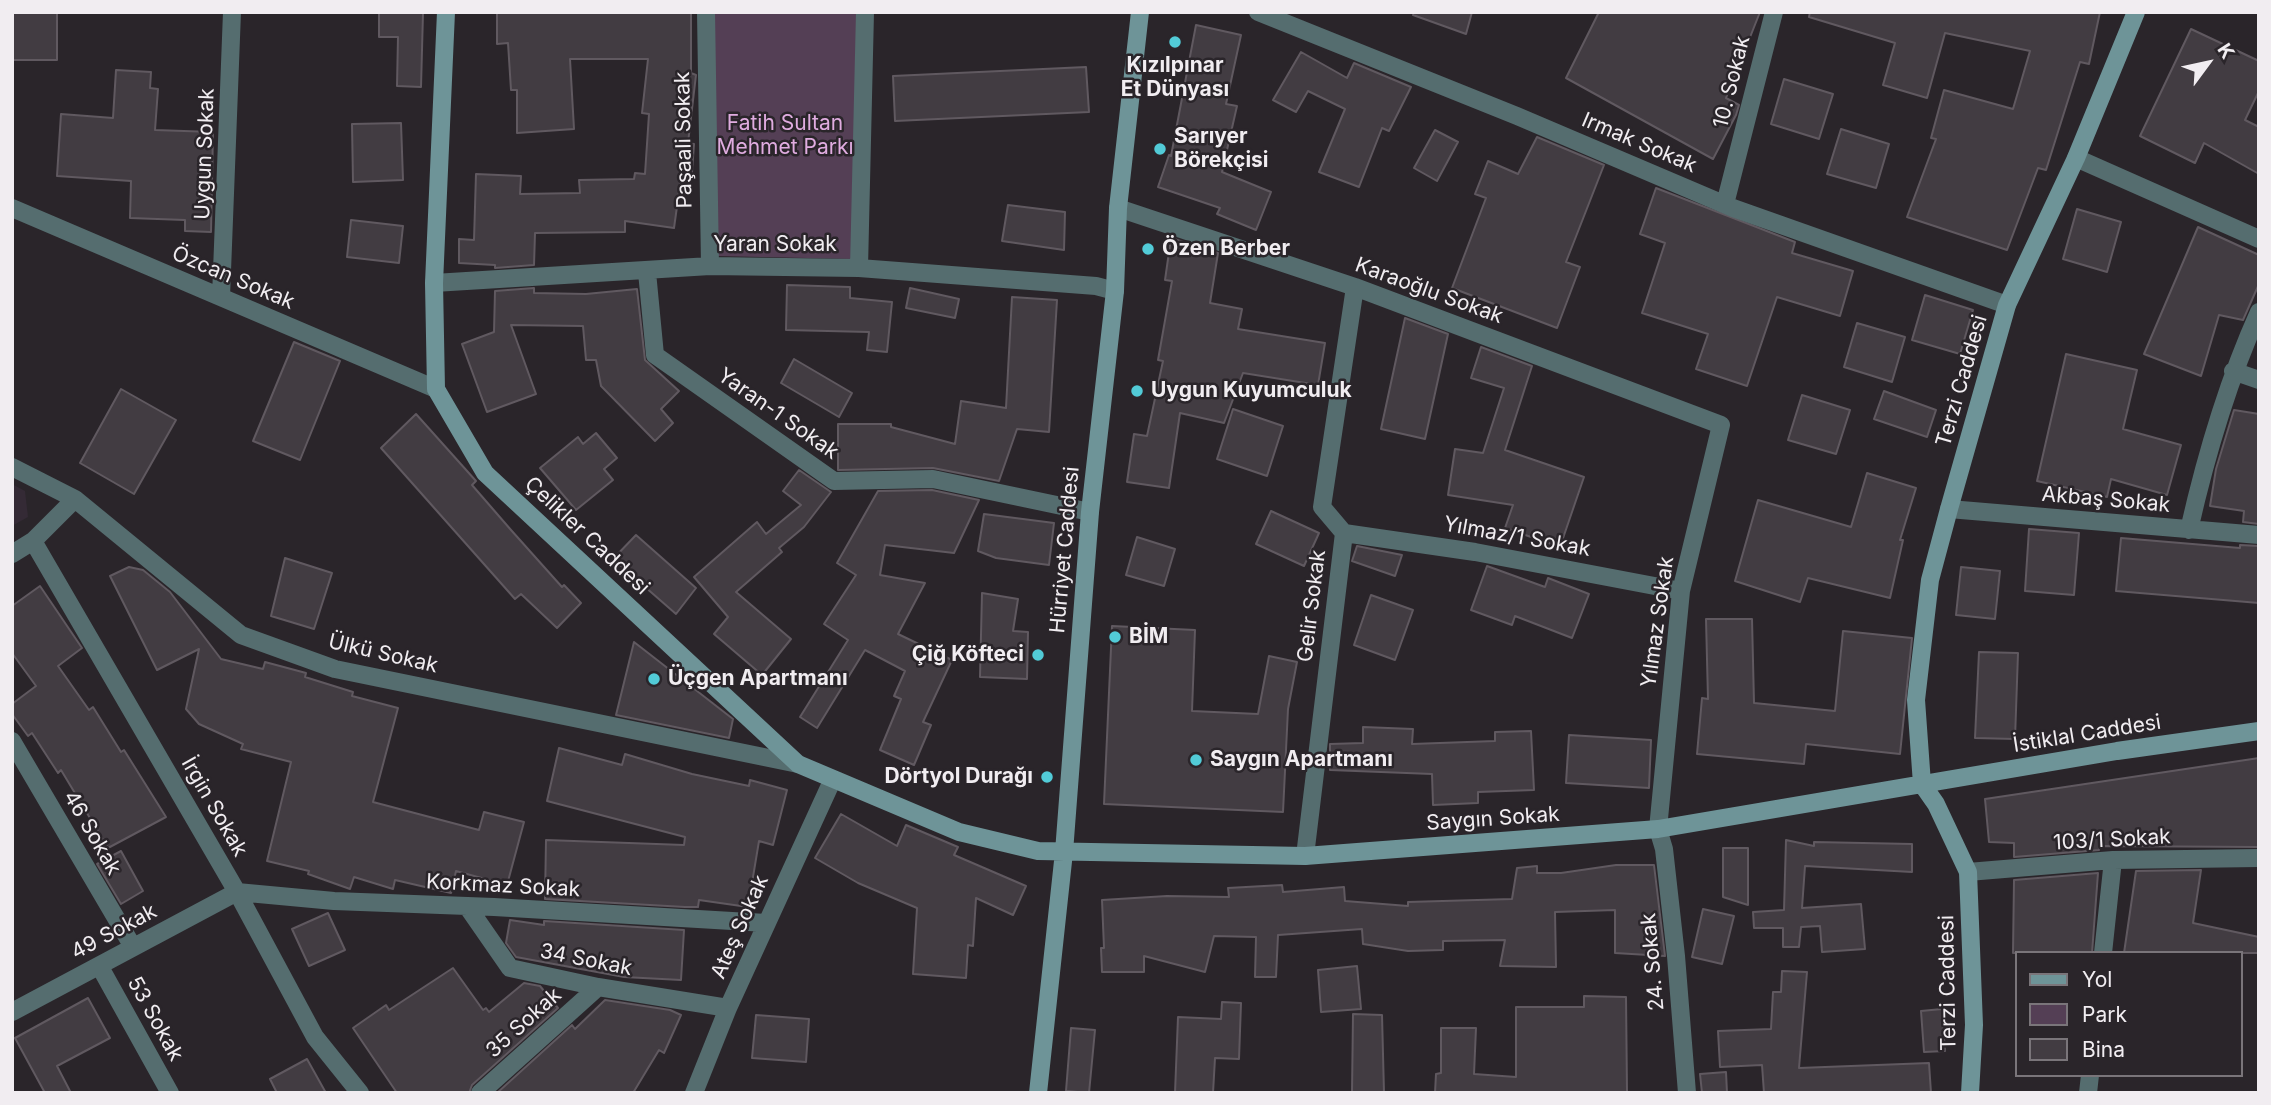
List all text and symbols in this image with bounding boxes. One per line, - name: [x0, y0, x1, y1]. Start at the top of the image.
- north arrow: [2173, 28, 2243, 98]
- street label: 10. Sokak: [1708, 33, 1756, 131]
- marker: Kızılpınar Et Dünyası: [1167, 34, 1183, 50]
- text: K: [2213, 39, 2239, 63]
- place label: Kızılpınar Et Dünyası: [1121, 53, 1229, 103]
- street label: Paşaali Sokak: [670, 71, 698, 209]
- street label: Uygun Sokak: [190, 88, 220, 220]
- street label: Irmak Sokak: [1578, 107, 1700, 179]
- park label: Fatih Sultan Mehmet Parkı: [716, 111, 854, 161]
- place label: Sarıyer Börekçisi: [1174, 124, 1269, 174]
- marker: Sarıyer Börekçisi: [1152, 141, 1168, 157]
- street label: Yaran Sokak: [713, 232, 837, 258]
- place label: Özen Berber: [1162, 236, 1290, 262]
- street label: Özcan Sokak: [168, 241, 298, 315]
- marker: Özen Berber: [1140, 241, 1156, 257]
- street label: Karaoğlu Sokak: [1352, 253, 1506, 329]
- street label: Terzi Caddesi: [1931, 312, 1993, 450]
- street label: Yaran-1 Sokak: [713, 363, 843, 465]
- place label: Uygun Kuyumculuk: [1151, 378, 1352, 404]
- marker: Uygun Kuyumculuk: [1129, 383, 1145, 399]
- street label: Hürriyet Caddesi: [1045, 466, 1085, 634]
- street label: Çelikler Caddesi: [519, 472, 655, 600]
- street label: Akbaş Sokak: [2041, 482, 2171, 518]
- street label: Yılmaz/1 Sokak: [1442, 512, 1592, 562]
- street label: Gelir Sokak: [1293, 548, 1331, 664]
- street label: Yılmaz Sokak: [1636, 555, 1680, 689]
- place label: BİM: [1129, 624, 1168, 650]
- street label: Ülkü Sokak: [326, 629, 440, 679]
- marker: BİM: [1107, 629, 1123, 645]
- place label: Çiğ Köfteci: [912, 642, 1024, 668]
- marker: Çiğ Köfteci: [1030, 647, 1046, 663]
- place label: Üçgen Apartmanı: [668, 666, 848, 692]
- marker: Üçgen Apartmanı: [646, 671, 662, 687]
- street label: İstiklal Caddesi: [2011, 710, 2163, 758]
- place label: Saygın Apartmanı: [1210, 747, 1393, 773]
- marker: Saygın Apartmanı: [1188, 752, 1204, 768]
- street label: İrgin Sokak: [175, 753, 253, 861]
- place label: Dörtyol Durağı: [884, 764, 1033, 790]
- marker: Dörtyol Durağı: [1039, 769, 1055, 785]
- street label: 46 Sokak: [58, 786, 126, 880]
- street label: Saygın Sokak: [1426, 802, 1560, 836]
- street label: 103/1 Sokak: [2053, 824, 2171, 856]
- street label: Korkmaz Sokak: [425, 869, 581, 903]
- street label: Ateş Sokak: [706, 871, 774, 983]
- street label: 49 Sokak: [67, 899, 161, 965]
- street label: 24. Sokak: [1636, 912, 1670, 1012]
- street label: Terzi Caddesi: [1934, 915, 1962, 1051]
- street label: 34 Sokak: [538, 939, 634, 981]
- legend: [2016, 951, 2243, 1077]
- text: Yol: [2082, 967, 2112, 992]
- street label: 53 Sokak: [122, 972, 188, 1066]
- street label: 35 Sokak: [481, 983, 567, 1063]
- text: Park: [2082, 1002, 2127, 1027]
- text: Bina: [2082, 1037, 2125, 1062]

